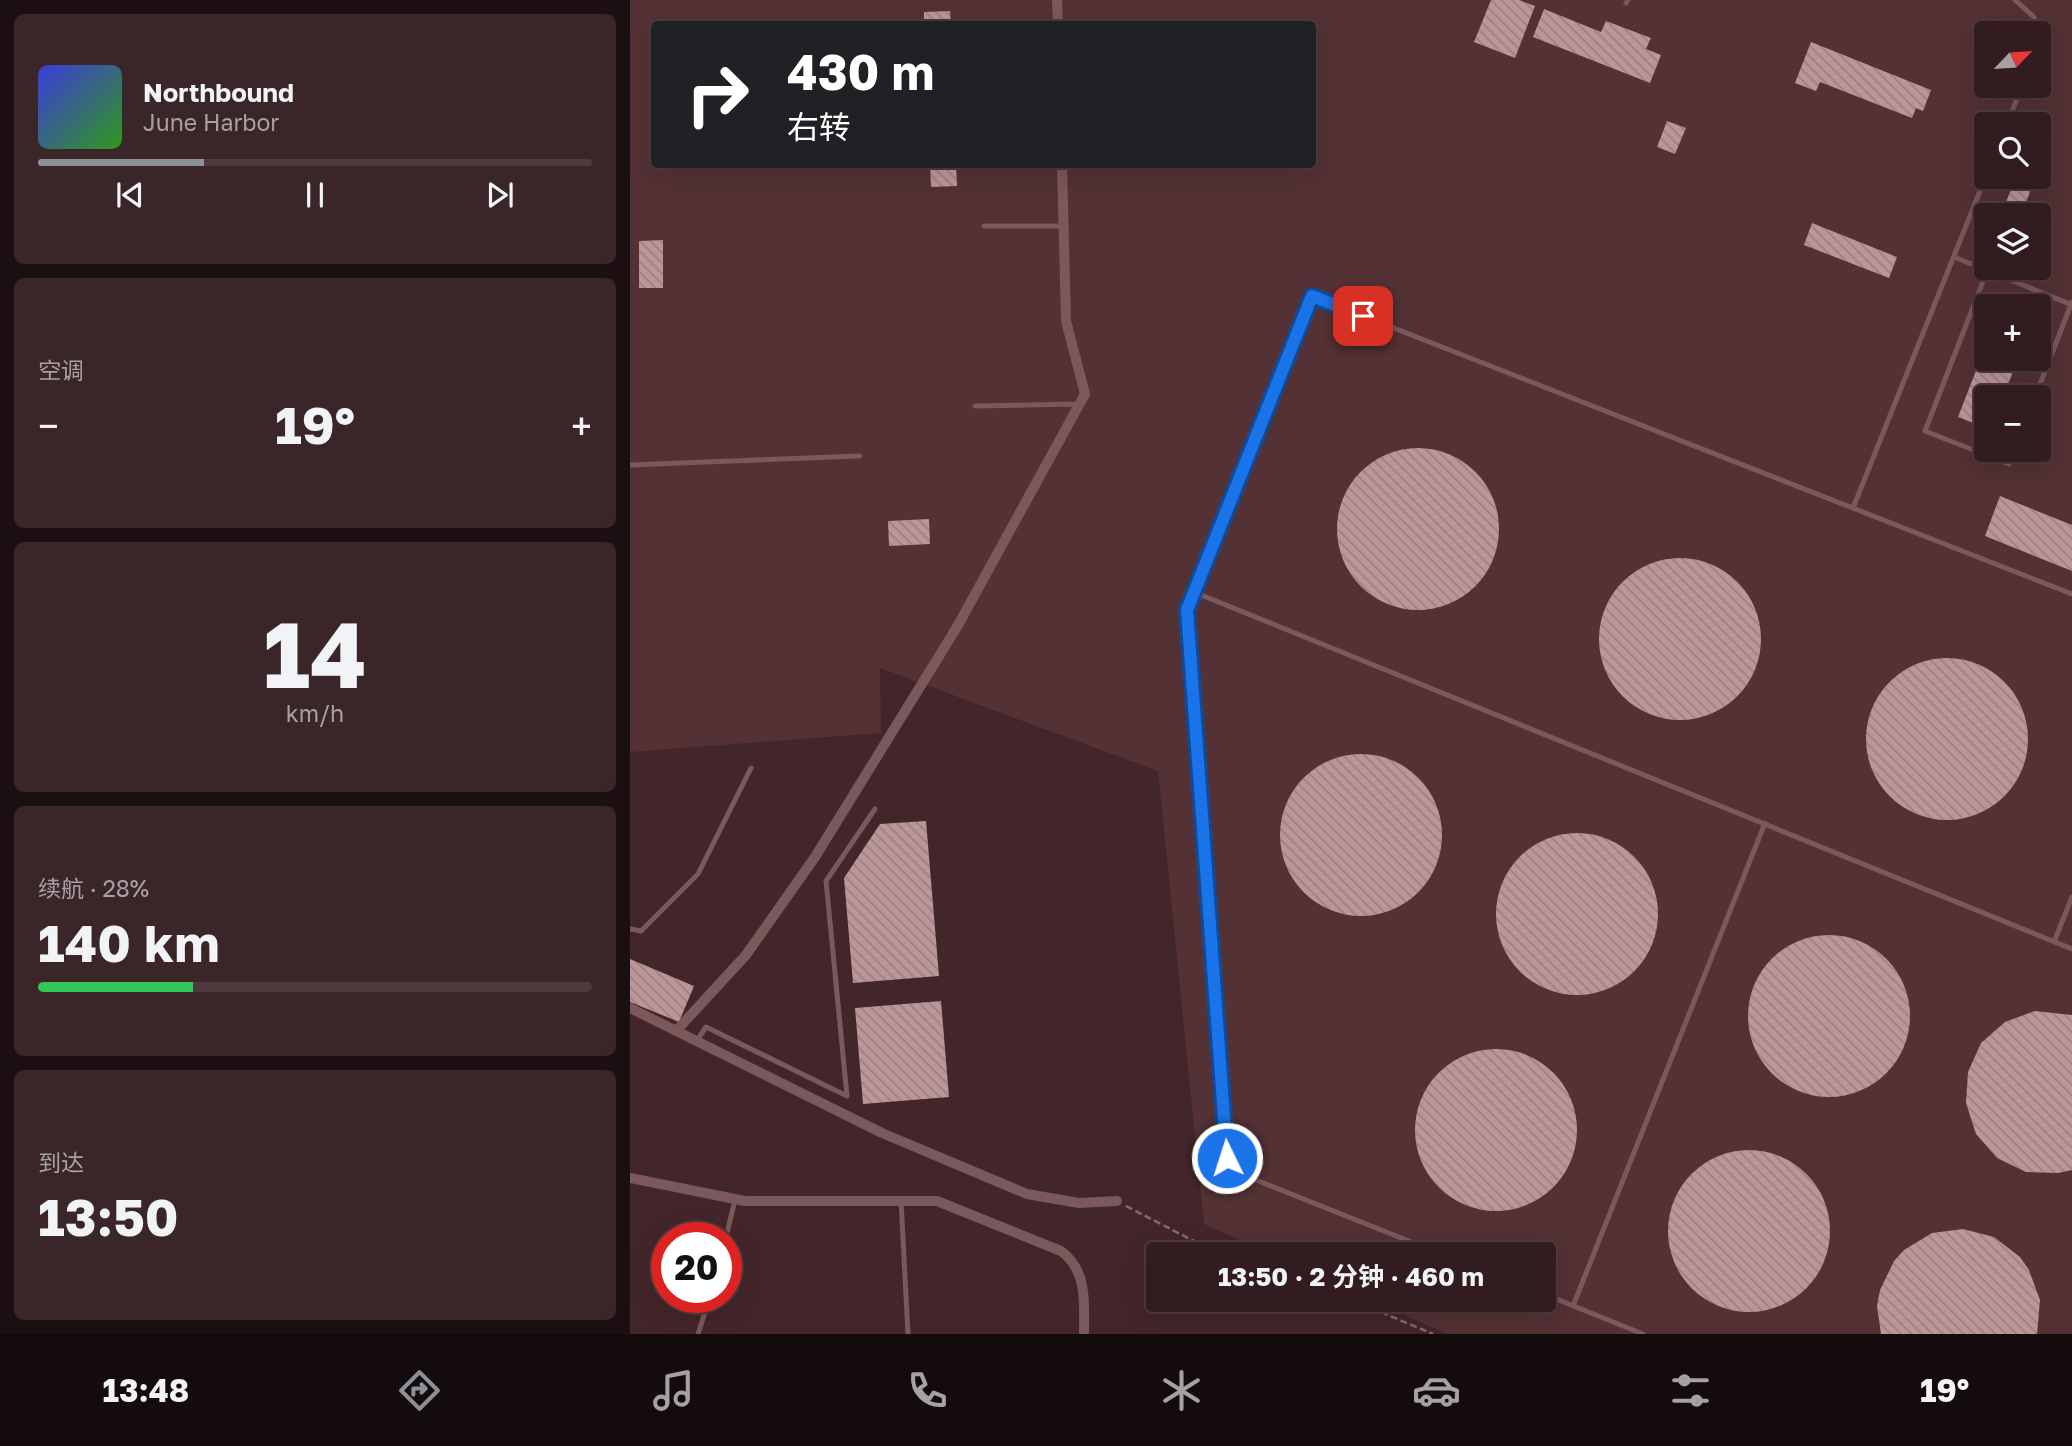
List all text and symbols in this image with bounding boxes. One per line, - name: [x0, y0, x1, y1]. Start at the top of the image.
- north arrow: [1974, 21, 2051, 98]
- map controls: [1974, 21, 2051, 462]
- text: 430 m: [787, 42, 935, 101]
- icon: right: [672, 49, 763, 140]
- text: Northbound: [143, 77, 294, 108]
- text: June Harbor: [143, 108, 279, 136]
- text: 右转: [787, 108, 851, 146]
- button: search: [1974, 112, 2051, 189]
- icon: previous: [111, 176, 149, 214]
- icon: pause: [296, 176, 334, 214]
- icon: next: [481, 176, 519, 214]
- button: layers: [1974, 203, 2051, 280]
- pin: [1333, 286, 1393, 346]
- button: +: [1974, 294, 2051, 371]
- icon: arrive: [1344, 297, 1382, 335]
- text: 空调: [38, 356, 84, 384]
- button: −: [1974, 385, 2051, 462]
- text: 19°: [275, 393, 355, 455]
- text: −: [38, 403, 59, 448]
- text: +: [571, 403, 592, 448]
- text: 14: [263, 599, 367, 708]
- text: km/h: [286, 699, 344, 727]
- text: 续航 · 28%: [38, 874, 149, 902]
- text: 140 km: [38, 911, 220, 973]
- position arrow: [1190, 1121, 1264, 1195]
- text: 到达: [38, 1148, 84, 1176]
- text: 13:50: [38, 1185, 179, 1247]
- speed limit sign: 20: [651, 1222, 742, 1313]
- text: 13:50 · 2 分钟 · 460 m: [1218, 1261, 1484, 1292]
- icon: directions: [395, 1366, 444, 1415]
- icon: music: [649, 1366, 698, 1415]
- icon: phone: [903, 1366, 952, 1415]
- icon: climate: [1157, 1366, 1206, 1415]
- icon: car: [1412, 1366, 1461, 1415]
- icon: filters: [1666, 1366, 1715, 1415]
- text: 13:48: [103, 1371, 189, 1409]
- text: 19°: [1920, 1371, 1969, 1409]

